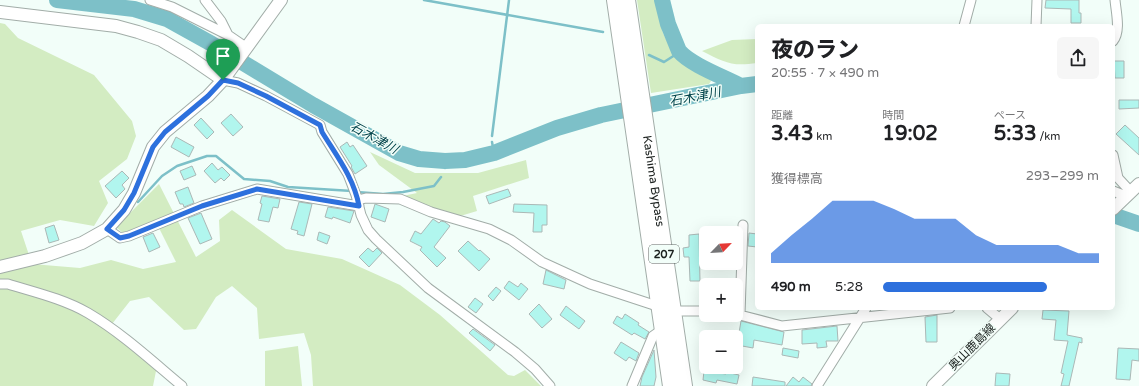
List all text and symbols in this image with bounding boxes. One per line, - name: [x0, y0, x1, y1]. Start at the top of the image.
- text: 夜のラン: [771, 37, 859, 63]
- button: share: [1057, 37, 1099, 79]
- pin: [206, 39, 240, 80]
- icon: arrive: [212, 45, 234, 67]
- text: 20:55 · 7 × 490 m: [771, 65, 879, 81]
- water label: 石木津川: [668, 84, 724, 110]
- text: 距離: [771, 109, 793, 122]
- text: 時間: [882, 109, 904, 122]
- text: ペース: [994, 109, 1026, 122]
- water label: 石木津川: [347, 118, 402, 159]
- text: 3.43: [771, 122, 813, 146]
- text: 19:02: [882, 122, 938, 146]
- text: 5:33: [994, 122, 1037, 146]
- text: km: [813, 130, 832, 143]
- text: /km: [1037, 130, 1060, 143]
- street label: Kashima Bypass: [640, 134, 667, 228]
- text: 293–299 m: [1026, 168, 1099, 184]
- text: 獲得標高: [771, 171, 823, 187]
- north arrow: [699, 226, 743, 270]
- map controls: [699, 226, 743, 374]
- road number: 207: [649, 245, 679, 263]
- button: +: [699, 278, 743, 322]
- text: 490 m: [771, 279, 811, 295]
- text: 5:28: [835, 279, 863, 295]
- street label: 奥山鹿島線: [946, 321, 998, 373]
- button: −: [699, 330, 743, 374]

